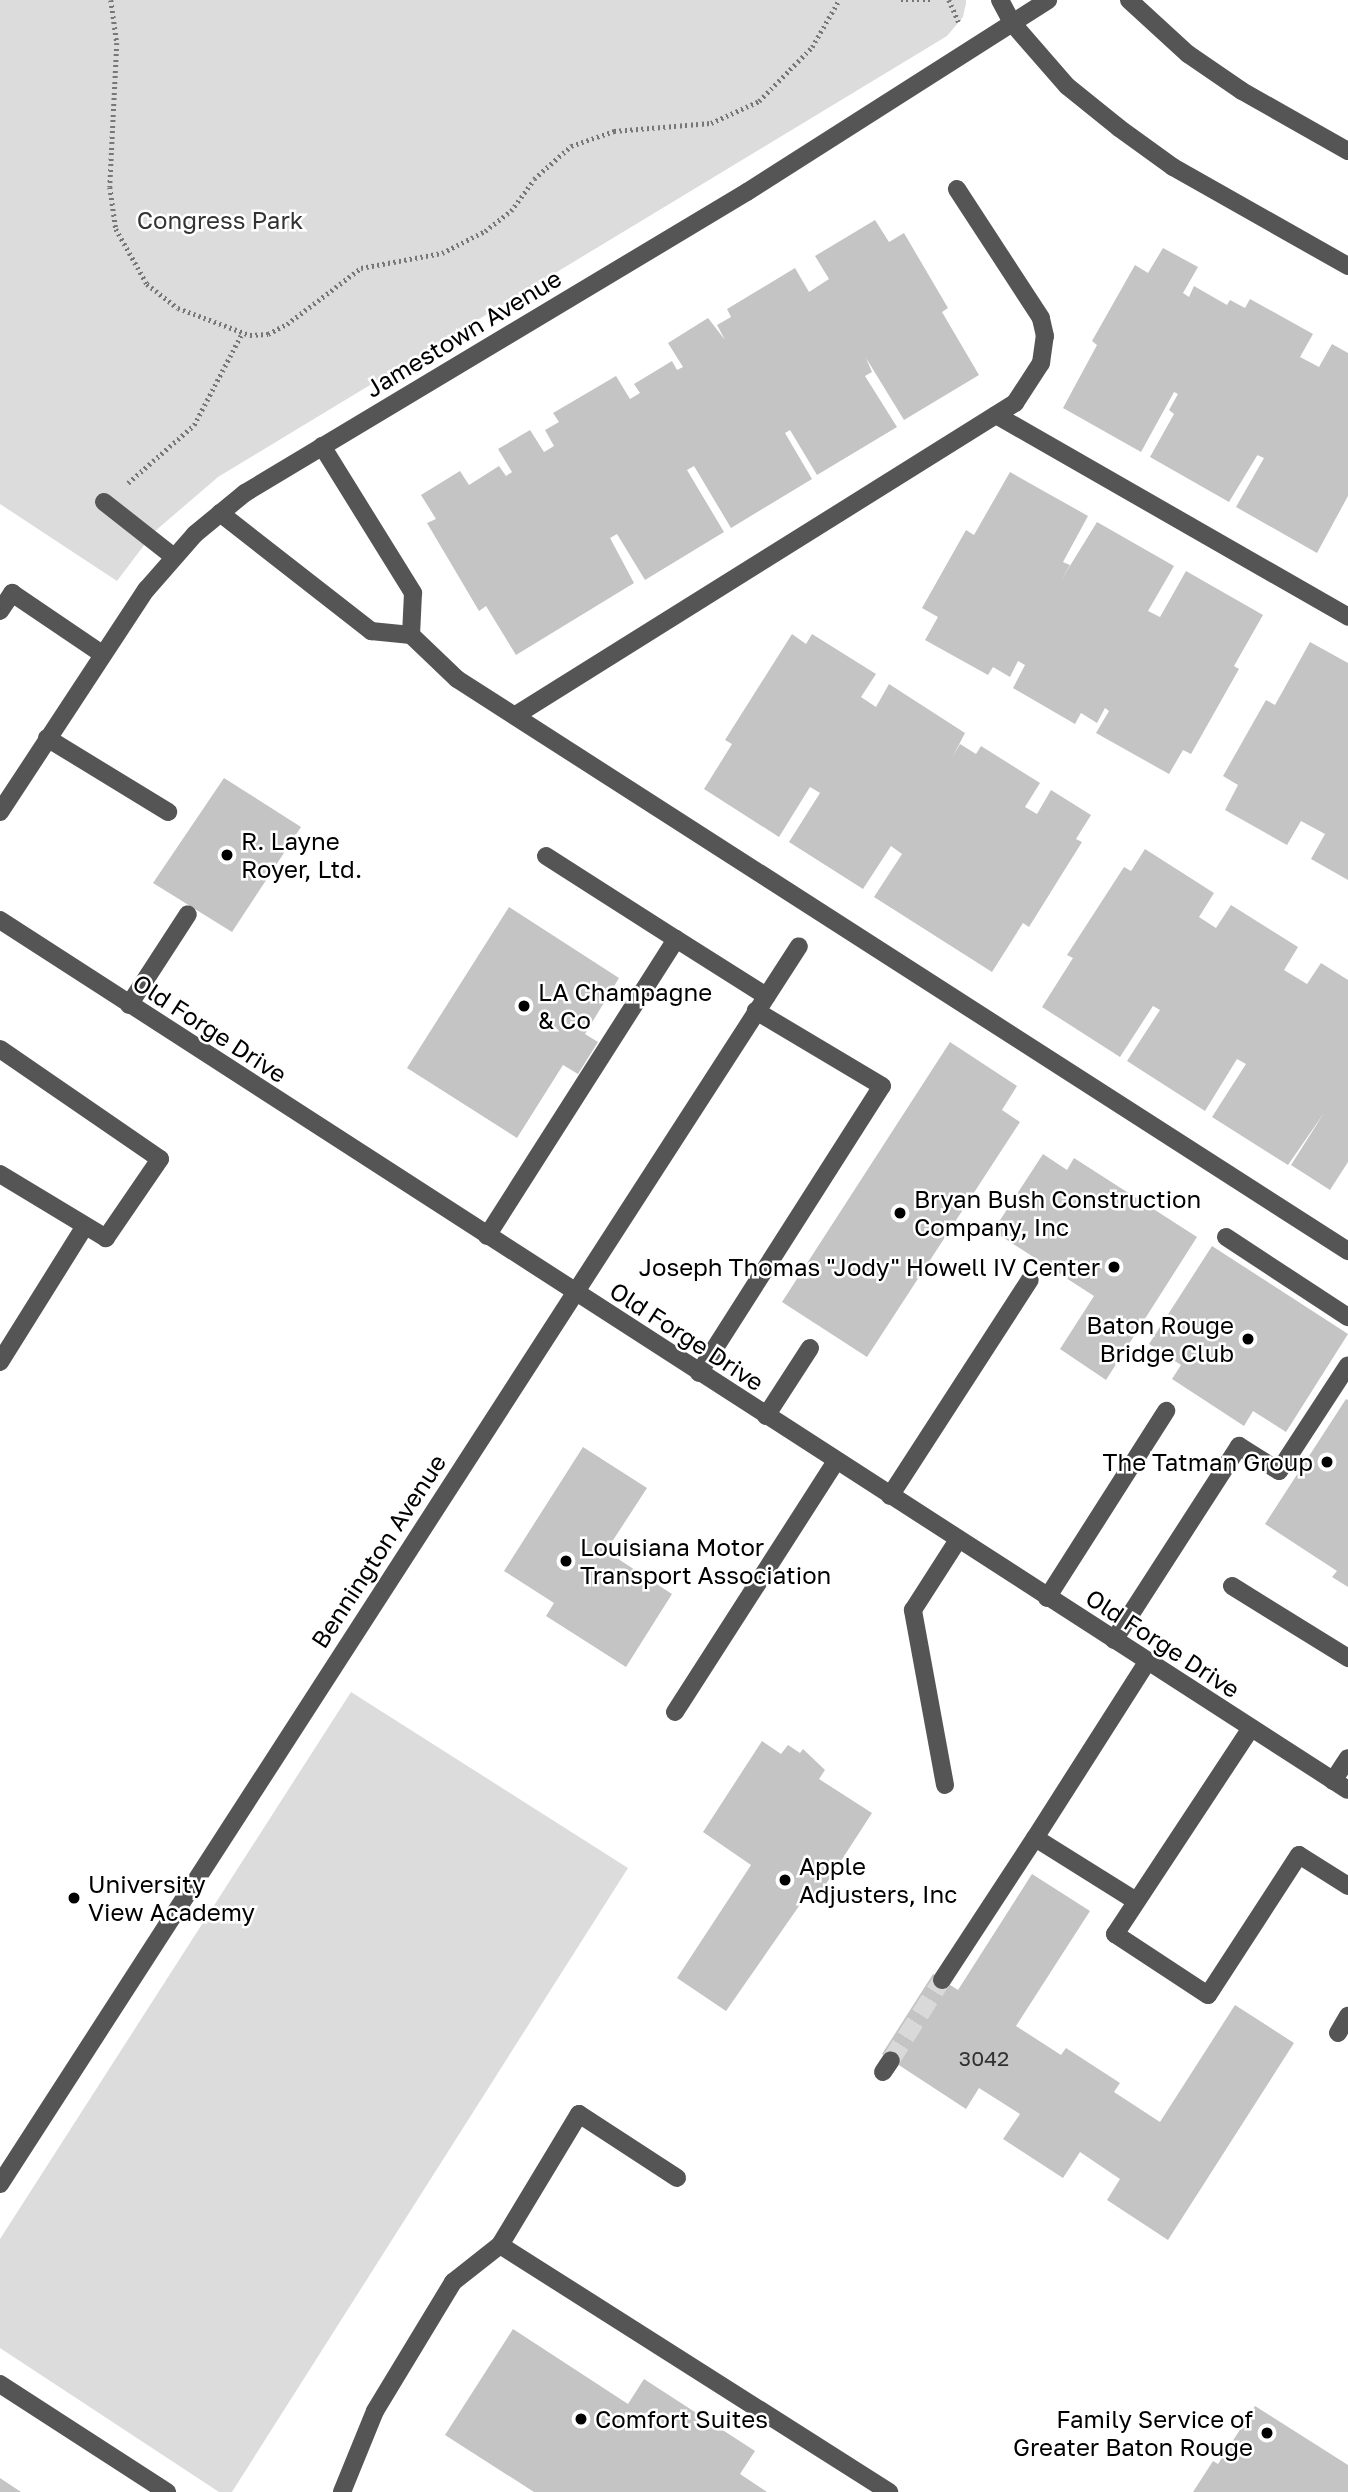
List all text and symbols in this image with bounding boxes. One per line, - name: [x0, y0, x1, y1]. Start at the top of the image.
- park label: Congress Park: [137, 206, 303, 234]
- street label: Jamestown Avenue: [360, 263, 566, 403]
- place label: R. Layne Royer, Ltd.: [241, 827, 362, 883]
- marker: R. Layne Royer, Ltd.: [219, 847, 235, 863]
- street label: Old Forge Drive: [128, 968, 292, 1088]
- place label: LA Champagne & Co: [538, 978, 712, 1034]
- marker: LA Champagne & Co: [516, 998, 532, 1014]
- place label: Bryan Bush Construction Company, Inc: [914, 1185, 1201, 1241]
- marker: Bryan Bush Construction Company, Inc: [892, 1205, 908, 1221]
- place label: Joseph Thomas "Jody" Howell IV Center: [639, 1253, 1100, 1281]
- marker: Joseph Thomas "Jody" Howell IV Center: [1106, 1259, 1122, 1275]
- street label: Old Forge Drive: [605, 1276, 769, 1396]
- place label: Baton Rouge Bridge Club: [1086, 1311, 1234, 1367]
- marker: Baton Rouge Bridge Club: [1240, 1331, 1256, 1347]
- place label: The Tatman Group: [1103, 1448, 1313, 1476]
- street label: Bennington Avenue: [305, 1449, 451, 1653]
- marker: The Tatman Group: [1319, 1454, 1335, 1470]
- place label: Louisiana Motor Transport Association: [580, 1533, 831, 1589]
- marker: Louisiana Motor Transport Association: [558, 1553, 574, 1569]
- street label: Old Forge Drive: [1081, 1583, 1245, 1703]
- place label: Apple Adjusters, Inc: [799, 1852, 957, 1908]
- place label: University View Academy: [88, 1870, 255, 1926]
- marker: Apple Adjusters, Inc: [777, 1872, 793, 1888]
- marker: University View Academy: [66, 1890, 82, 1906]
- house number: 3042: [959, 2045, 1009, 2071]
- place label: Comfort Suites: [595, 2405, 768, 2433]
- place label: Family Service of Greater Baton Rouge: [1013, 2405, 1253, 2461]
- marker: Comfort Suites: [573, 2411, 589, 2427]
- marker: Family Service of Greater Baton Rouge: [1259, 2425, 1275, 2441]

